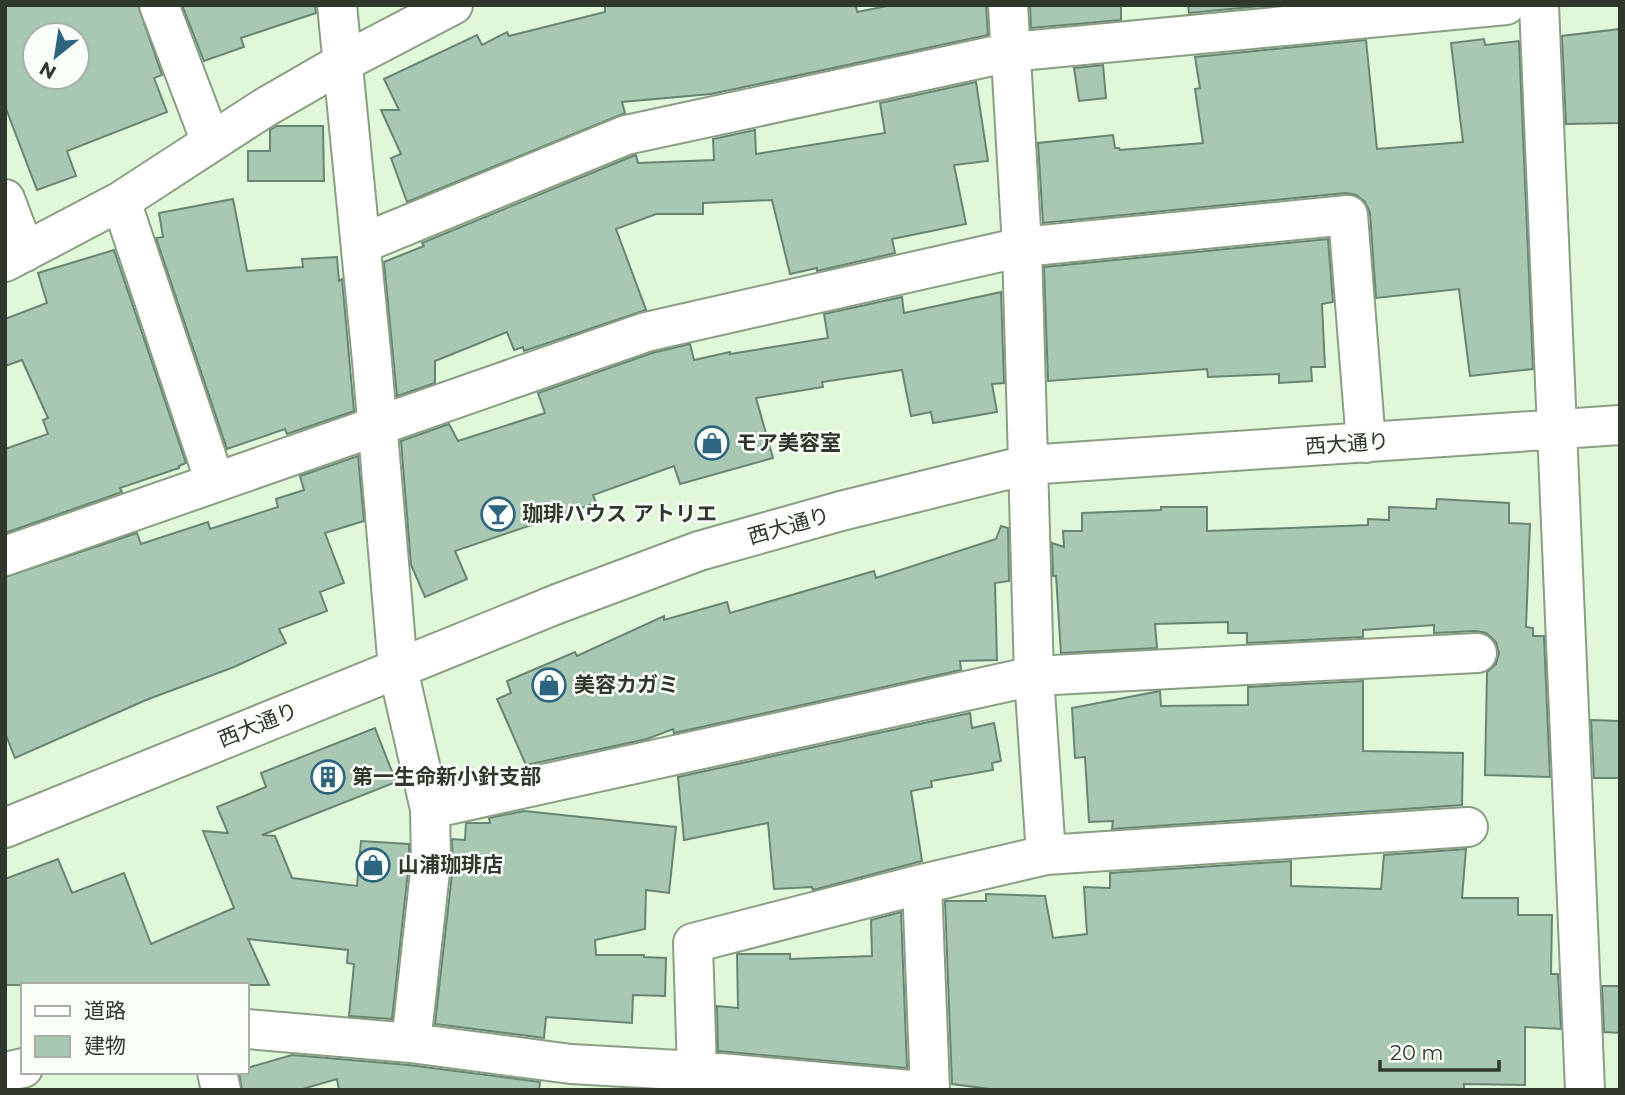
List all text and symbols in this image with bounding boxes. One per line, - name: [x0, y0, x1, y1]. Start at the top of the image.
- north arrow: [21, 21, 91, 91]
- text: N: [35, 56, 60, 84]
- shop icon: モア美容室: [693, 424, 731, 462]
- street label: 西大通り: [1304, 428, 1390, 459]
- place label: モア美容室: [736, 430, 841, 455]
- bar icon: 珈琲ハウス アトリエ: [479, 495, 517, 533]
- place label: 珈琲ハウス アトリエ: [522, 501, 717, 526]
- street label: 西大通り: [745, 502, 833, 549]
- shop icon: 美容カガミ: [530, 666, 568, 704]
- place label: 美容カガミ: [574, 672, 679, 697]
- street label: 西大通り: [214, 697, 301, 752]
- building icon: 第一生命新小針支部: [309, 758, 347, 796]
- place label: 第一生命新小針支部: [352, 764, 541, 789]
- shop icon: 山浦珈琲店: [354, 846, 392, 884]
- place label: 山浦珈琲店: [398, 852, 503, 877]
- legend: [21, 983, 248, 1074]
- text: 道路: [84, 998, 126, 1023]
- scale bar: [1380, 1028, 1499, 1072]
- text: 建物: [84, 1033, 126, 1058]
- text: 20 m: [1390, 1040, 1444, 1065]

